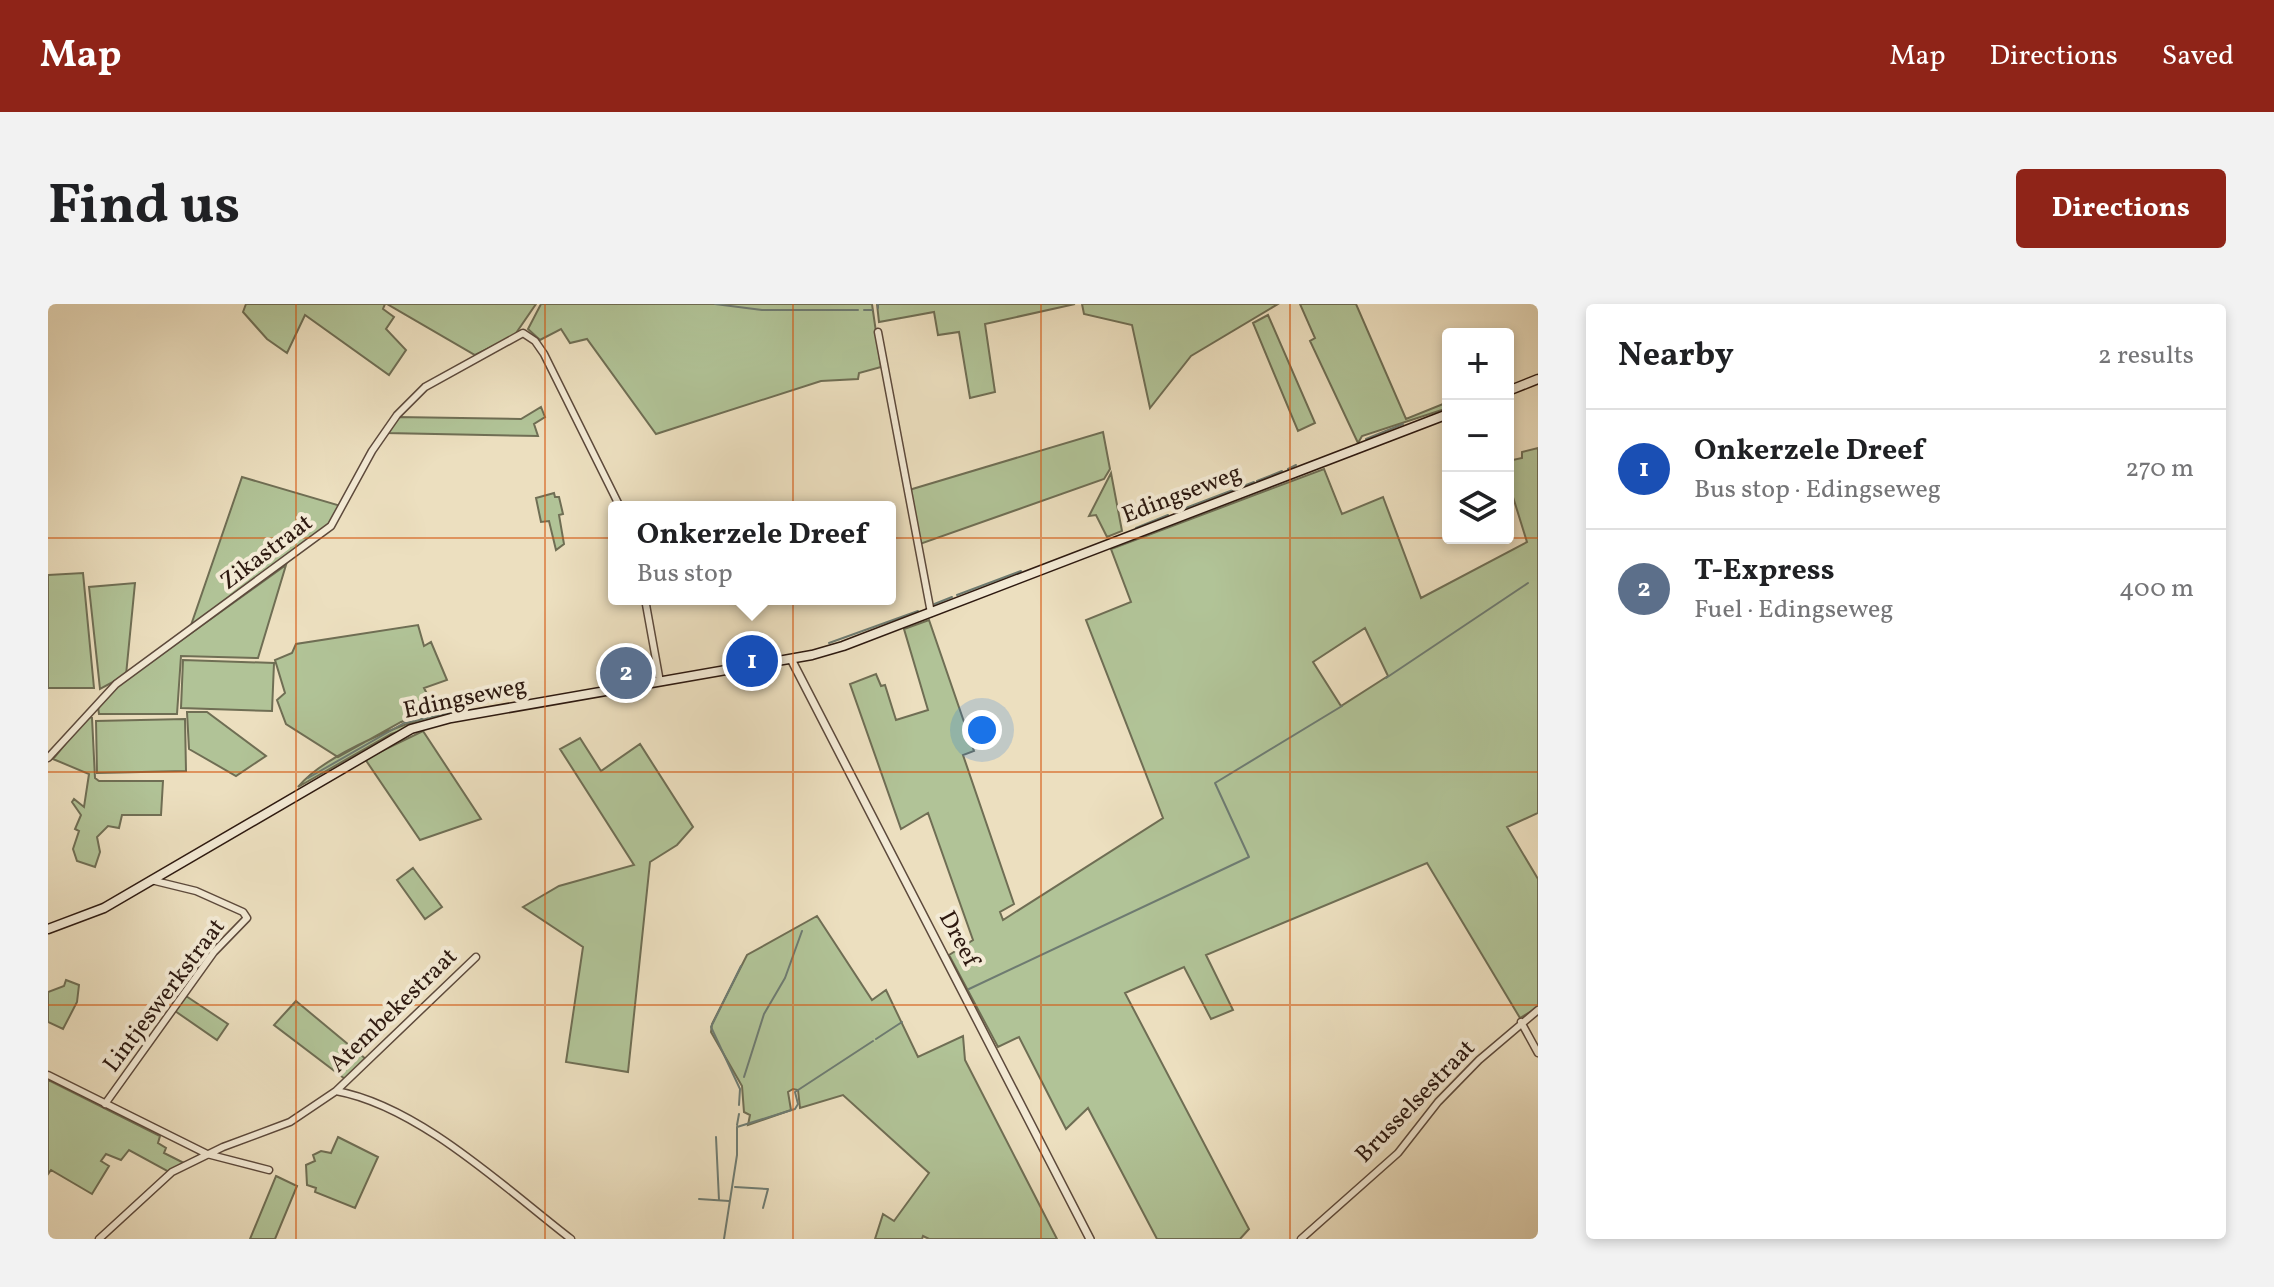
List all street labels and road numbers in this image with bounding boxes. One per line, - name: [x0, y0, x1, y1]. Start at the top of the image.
- street label: Edingseweg: [1117, 457, 1247, 533]
- street label: Zikastraat: [214, 507, 320, 599]
- street label: Edingseweg: [400, 669, 530, 729]
- street label: Dreef: [929, 905, 988, 975]
- street label: Lintjeswerkstraat: [96, 912, 234, 1080]
- street label: Atembekestraat: [322, 941, 466, 1081]
- street label: Brusselsestraat: [1348, 1033, 1484, 1171]

